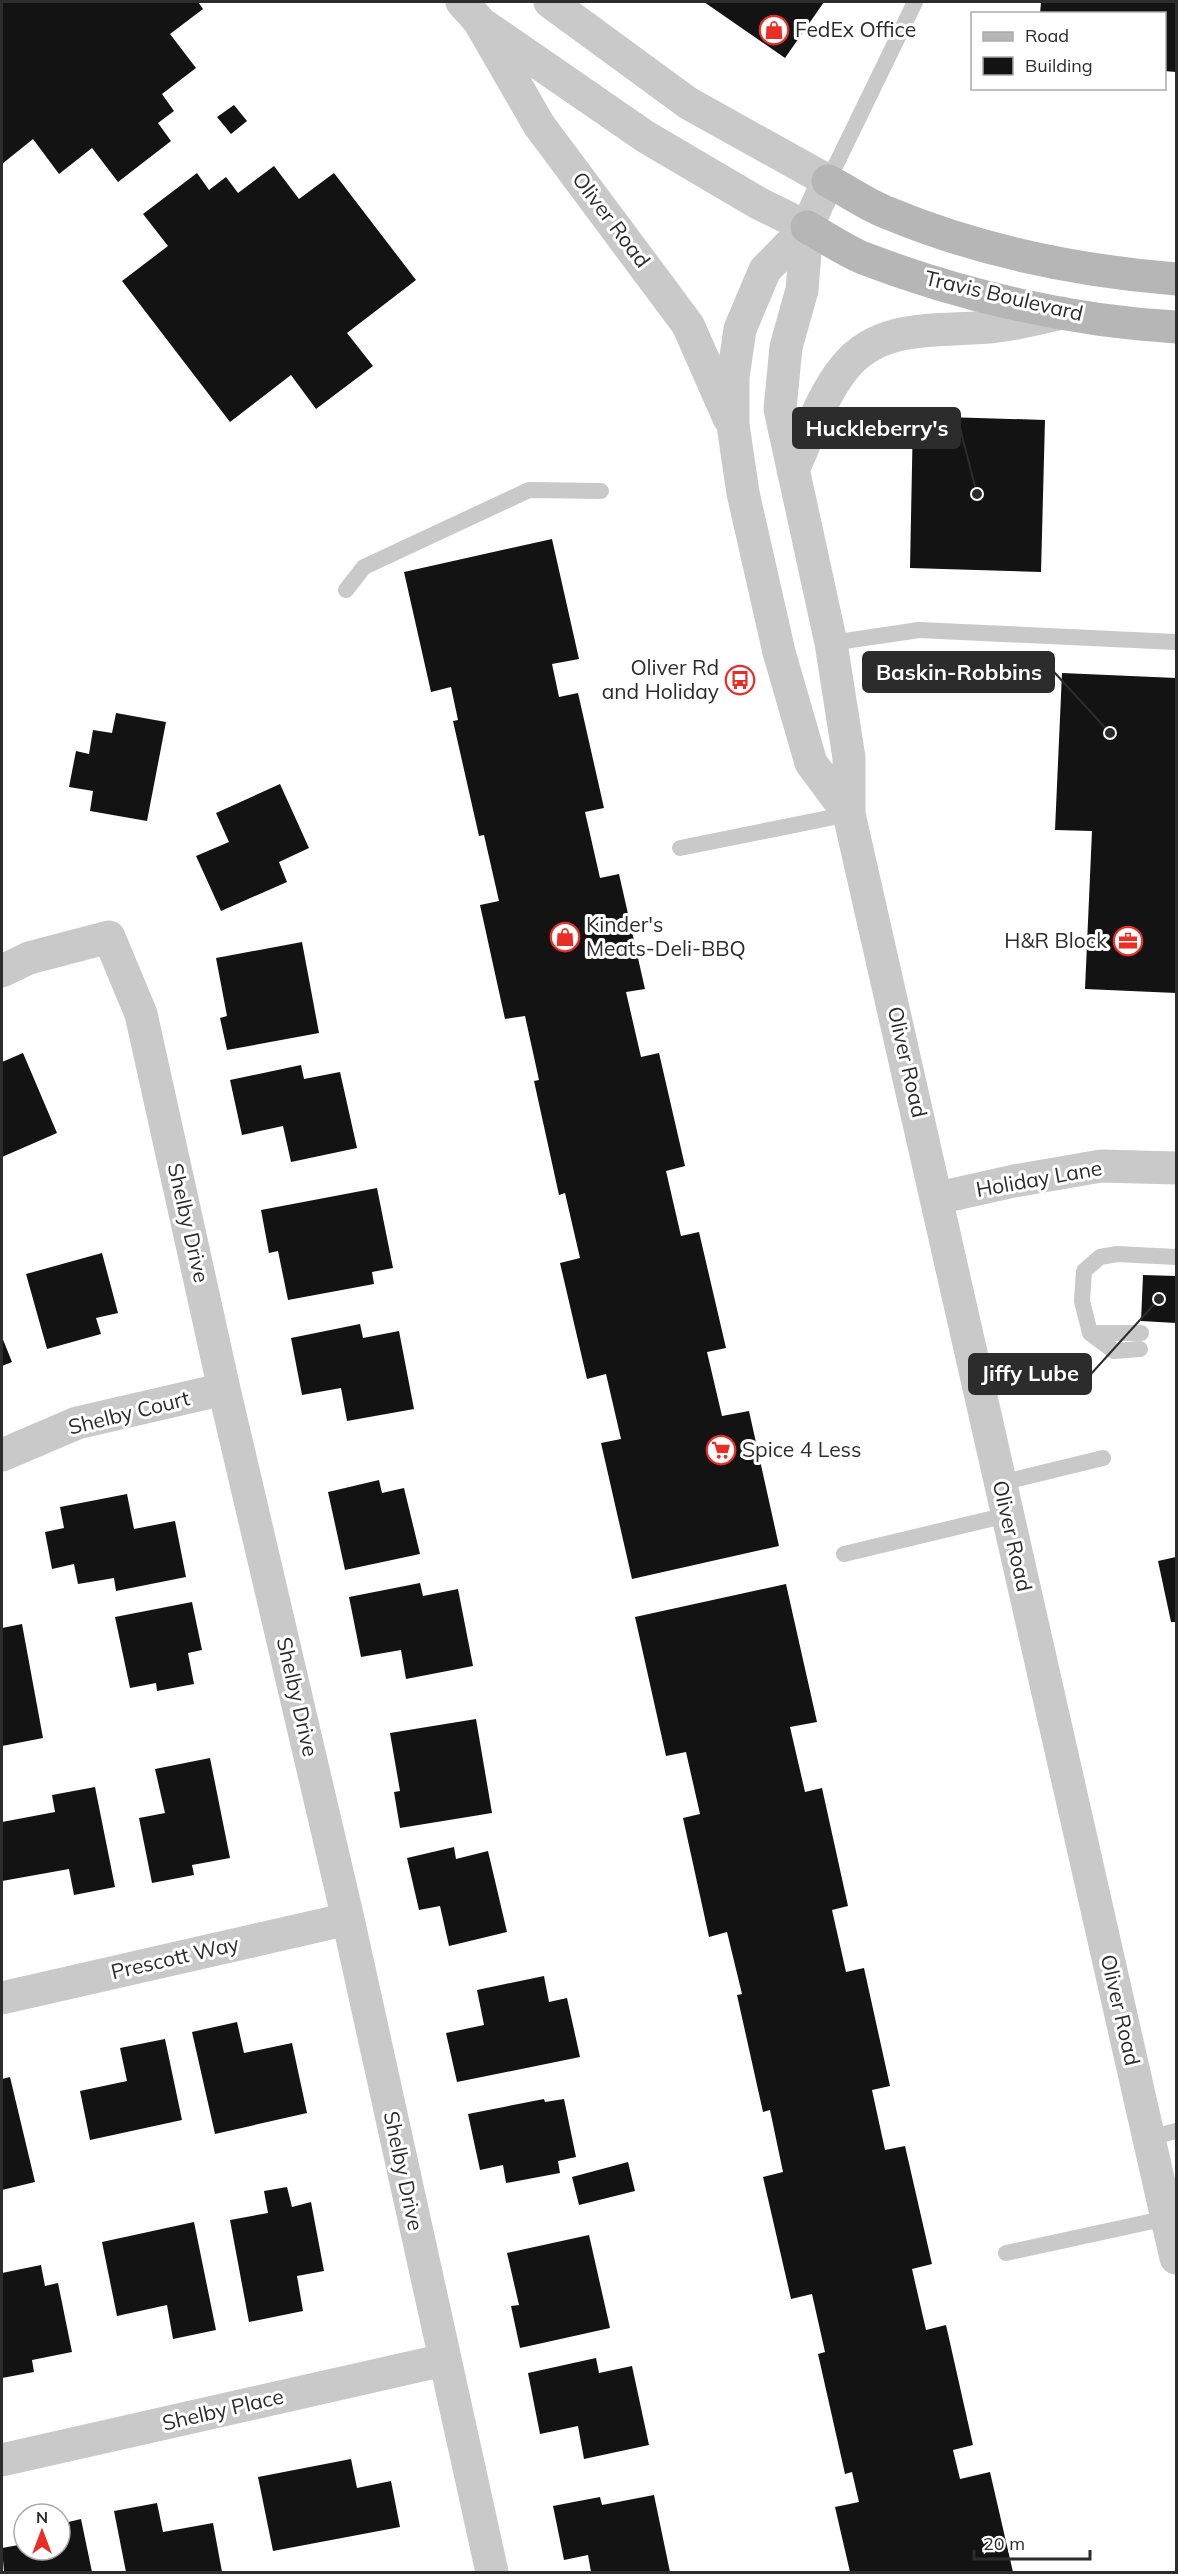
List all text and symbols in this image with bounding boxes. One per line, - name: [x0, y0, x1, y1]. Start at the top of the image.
- legend: [971, 12, 1166, 90]
- shop icon: FedEx Office: [758, 14, 790, 46]
- place label: FedEx Office: [795, 16, 916, 42]
- text: Road: [1025, 24, 1069, 47]
- text: Building: [1025, 54, 1093, 77]
- street label: Oliver Road: [567, 166, 656, 272]
- street label: Travis Boulevard: [923, 264, 1086, 326]
- callout: Huckleberry's: [793, 408, 960, 448]
- text: Huckleberry's: [805, 414, 949, 442]
- callout: Baskin-Robbins: [863, 652, 1054, 692]
- place label: Oliver Rd and Holiday: [602, 654, 719, 704]
- text: Baskin-Robbins: [876, 658, 1042, 686]
- bus stop icon: Oliver Rd and Holiday: [724, 664, 756, 696]
- place label: Kinder's Meats-Deli-BBQ: [586, 911, 746, 961]
- shop icon: Kinder's Meats-Deli-BBQ: [549, 921, 581, 953]
- office icon: H&R Block: [1112, 925, 1144, 957]
- place label: H&R Block: [1004, 927, 1107, 953]
- street label: Oliver Road: [883, 1004, 933, 1120]
- street label: Holiday Lane: [974, 1154, 1104, 1202]
- street label: Shelby Drive: [163, 1161, 215, 1285]
- callout: Jiffy Lube: [969, 1354, 1091, 1394]
- text: Jiffy Lube: [981, 1359, 1079, 1387]
- street label: Shelby Court: [65, 1384, 192, 1440]
- supermarket icon: Spice 4 Less: [705, 1434, 737, 1466]
- place label: Spice 4 Less: [742, 1436, 861, 1462]
- street label: Oliver Road: [988, 1478, 1038, 1594]
- street label: Shelby Drive: [272, 1635, 324, 1759]
- street label: Prescott Way: [108, 1930, 241, 1984]
- street label: Oliver Road: [1096, 1952, 1146, 2068]
- street label: Shelby Drive: [379, 2109, 429, 2233]
- street label: Shelby Place: [160, 2382, 286, 2436]
- north arrow: [12, 2502, 72, 2562]
- text: N: [36, 2507, 48, 2527]
- scale bar: [974, 2523, 1090, 2561]
- text: 20 m: [983, 2532, 1025, 2555]

